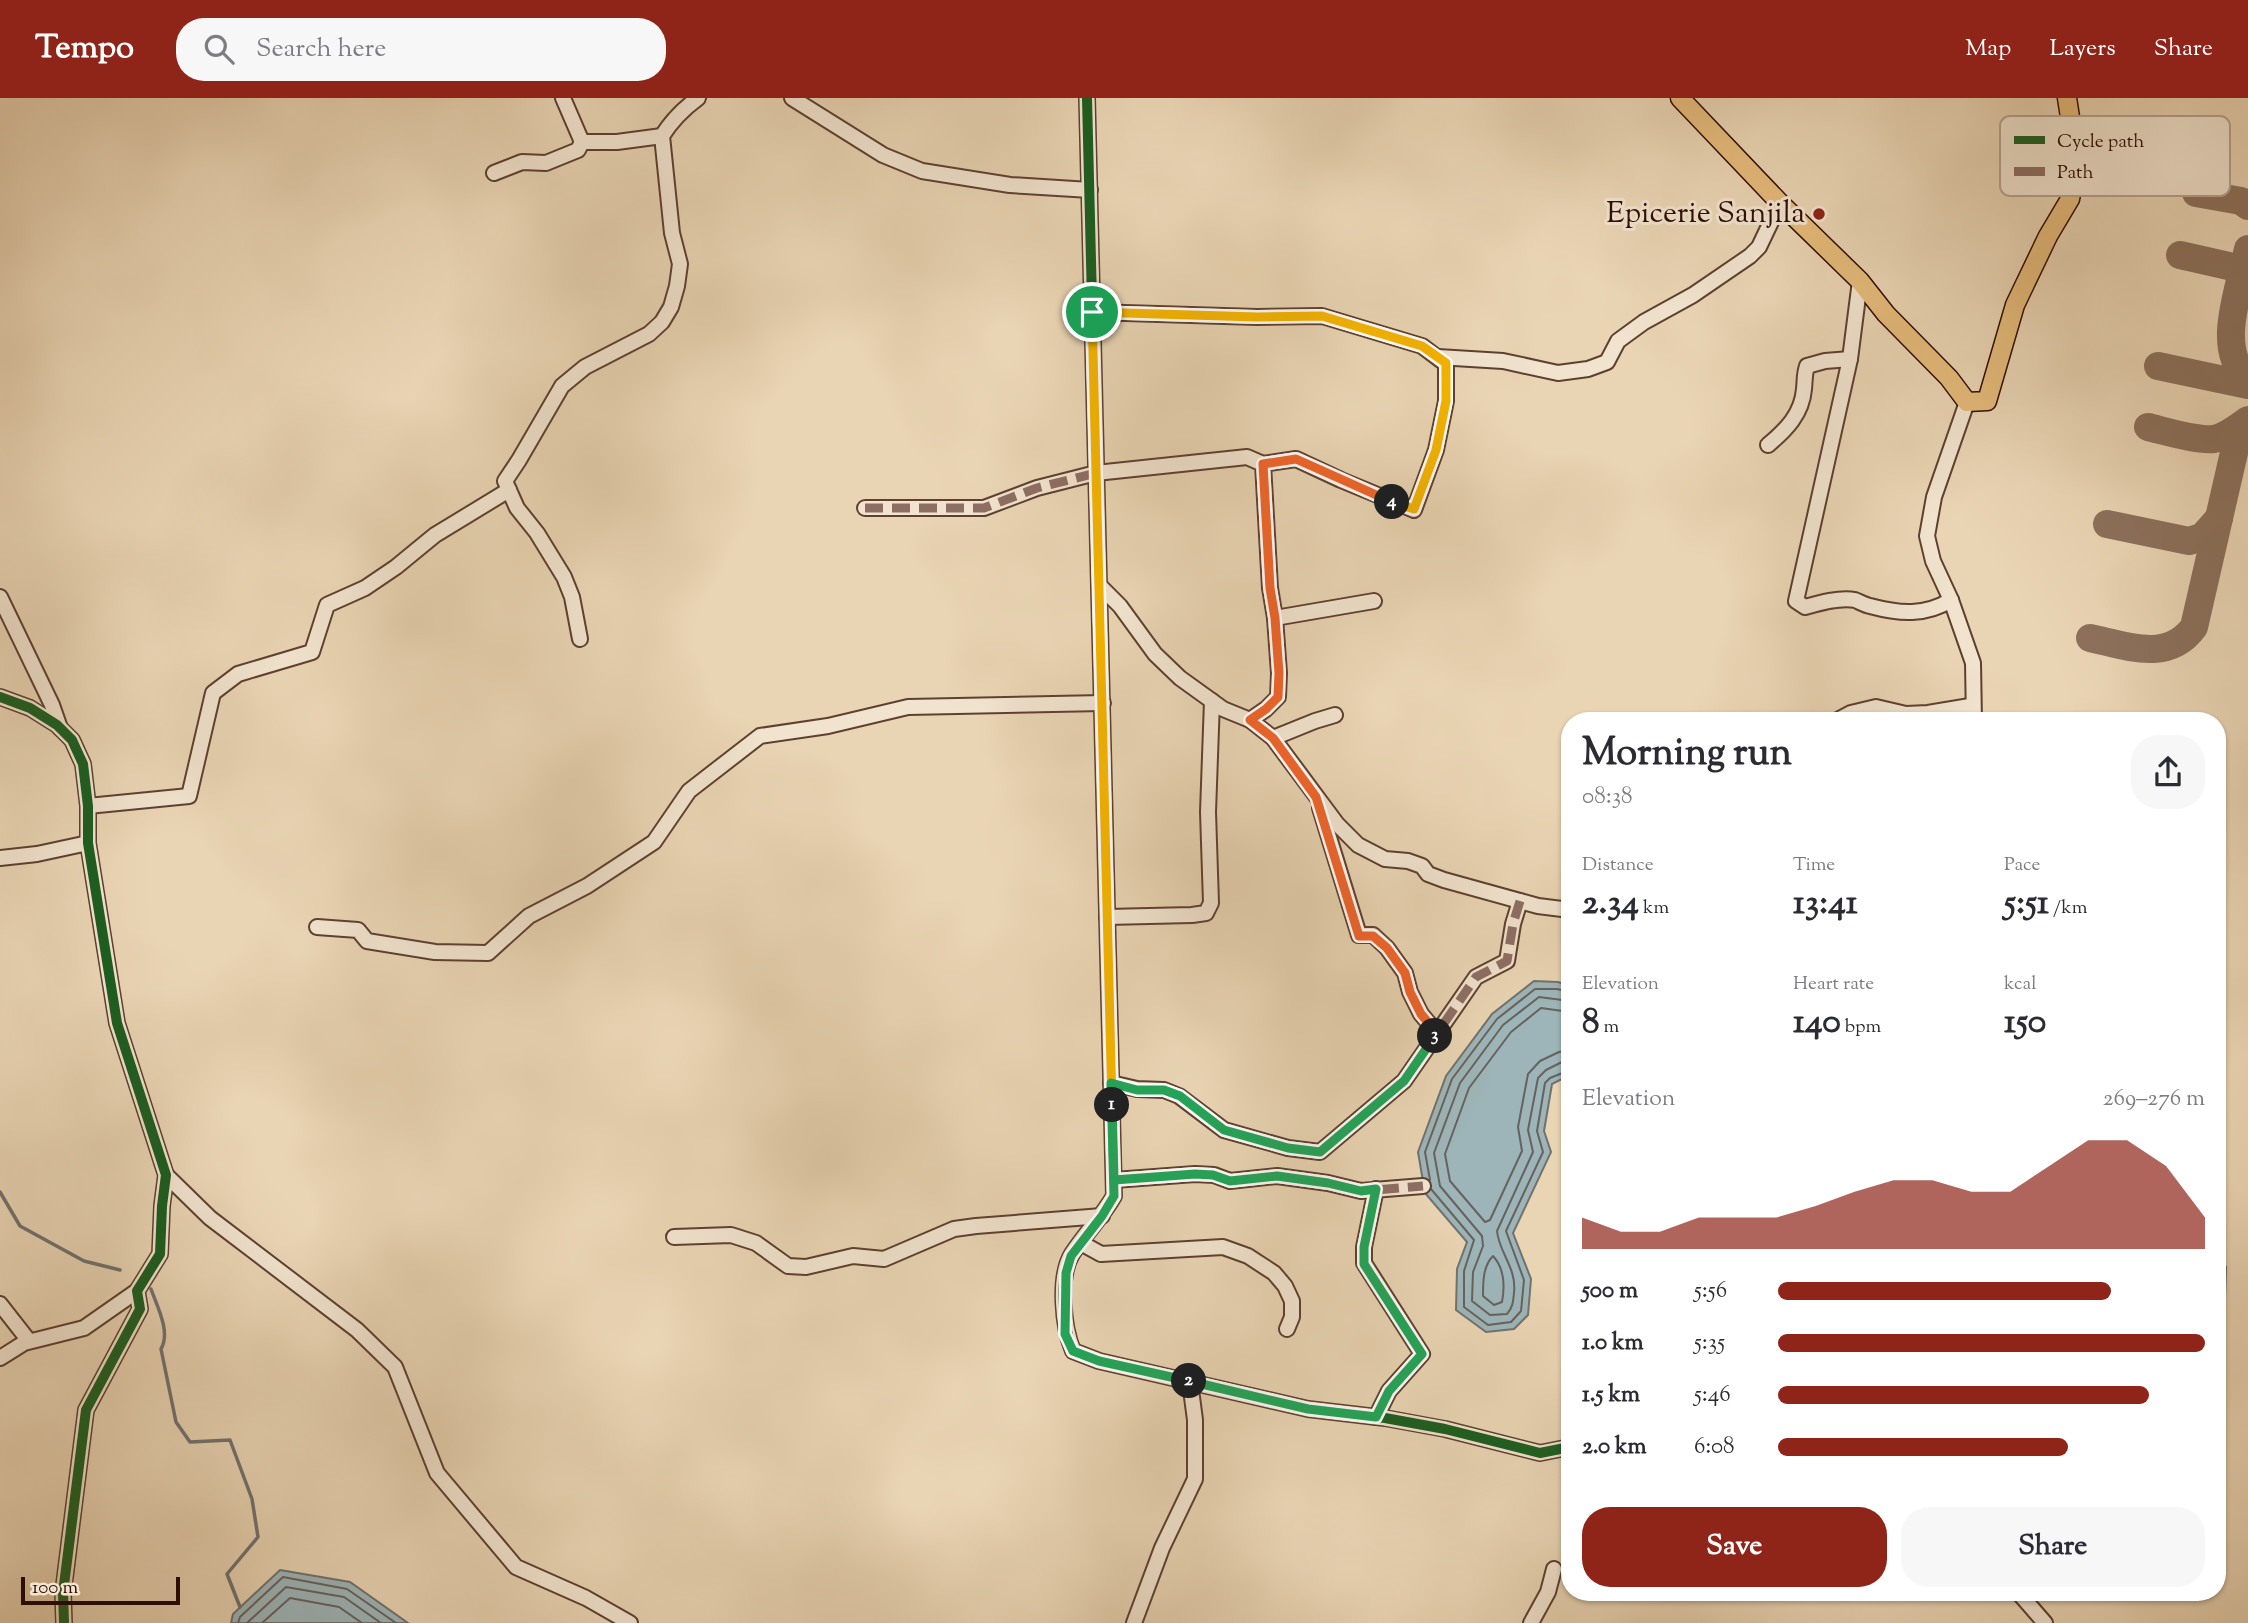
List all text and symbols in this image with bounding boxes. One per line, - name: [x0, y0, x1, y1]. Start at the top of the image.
- search box: [176, 18, 666, 81]
- text: Tempo: [35, 25, 134, 73]
- icon: search: [200, 30, 238, 68]
- text: Search here: [256, 31, 386, 68]
- text: Map: [1965, 32, 2011, 66]
- text: Layers: [2049, 32, 2116, 66]
- text: Share: [2154, 32, 2213, 66]
- legend: [2000, 116, 2230, 196]
- text: Cycle path: [2057, 129, 2144, 156]
- text: Path: [2057, 160, 2094, 187]
- place label: Epicerie Sanjila: [1606, 193, 1805, 236]
- marker: Epicerie Sanjila: [1811, 206, 1827, 222]
- pin: [1062, 282, 1122, 342]
- icon: arrive: [1073, 293, 1111, 331]
- pin: 4: [1374, 484, 1410, 520]
- text: 4: [1387, 488, 1396, 515]
- text: Morning run: [1582, 728, 1792, 782]
- button: share: [2131, 735, 2205, 809]
- text: 08:38: [1582, 781, 1632, 814]
- text: Distance: [1582, 852, 1654, 879]
- text: Time: [1793, 852, 1835, 879]
- text: Pace: [2004, 852, 2040, 879]
- text: 2.34: [1582, 879, 1639, 930]
- text: 13:41: [1793, 879, 1858, 930]
- text: 5:51: [2004, 879, 2049, 930]
- text: km: [1639, 895, 1669, 922]
- text: /km: [2049, 895, 2087, 922]
- text: Elevation: [1582, 971, 1659, 998]
- text: Heart rate: [1793, 971, 1874, 998]
- text: kcal: [2004, 971, 2037, 998]
- text: 8: [1582, 998, 1600, 1049]
- text: 140: [1793, 998, 1841, 1049]
- text: 150: [2004, 998, 2046, 1049]
- text: m: [1600, 1014, 1619, 1041]
- text: bpm: [1841, 1014, 1881, 1041]
- pin: 3: [1418, 1018, 1452, 1054]
- text: 3: [1431, 1022, 1438, 1049]
- text: Elevation: [1582, 1083, 1675, 1116]
- text: 269–276 m: [2103, 1083, 2205, 1116]
- pin: 1: [1094, 1088, 1130, 1122]
- text: 1: [1108, 1091, 1115, 1118]
- text: 500 m: [1582, 1275, 1638, 1308]
- text: 5:56: [1694, 1275, 1727, 1308]
- text: 1.0 km: [1582, 1327, 1644, 1360]
- text: 5:35: [1694, 1327, 1725, 1360]
- pin: 2: [1172, 1364, 1206, 1398]
- text: 2: [1184, 1367, 1193, 1394]
- text: 1.5 km: [1582, 1379, 1640, 1412]
- text: 5:46: [1694, 1379, 1731, 1412]
- text: 2.0 km: [1582, 1431, 1647, 1464]
- text: 6:08: [1694, 1431, 1735, 1464]
- button: Save: [1582, 1507, 1887, 1587]
- button: Share: [1901, 1507, 2205, 1587]
- scale bar: [21, 1574, 180, 1606]
- text: 100 m: [32, 1575, 78, 1602]

